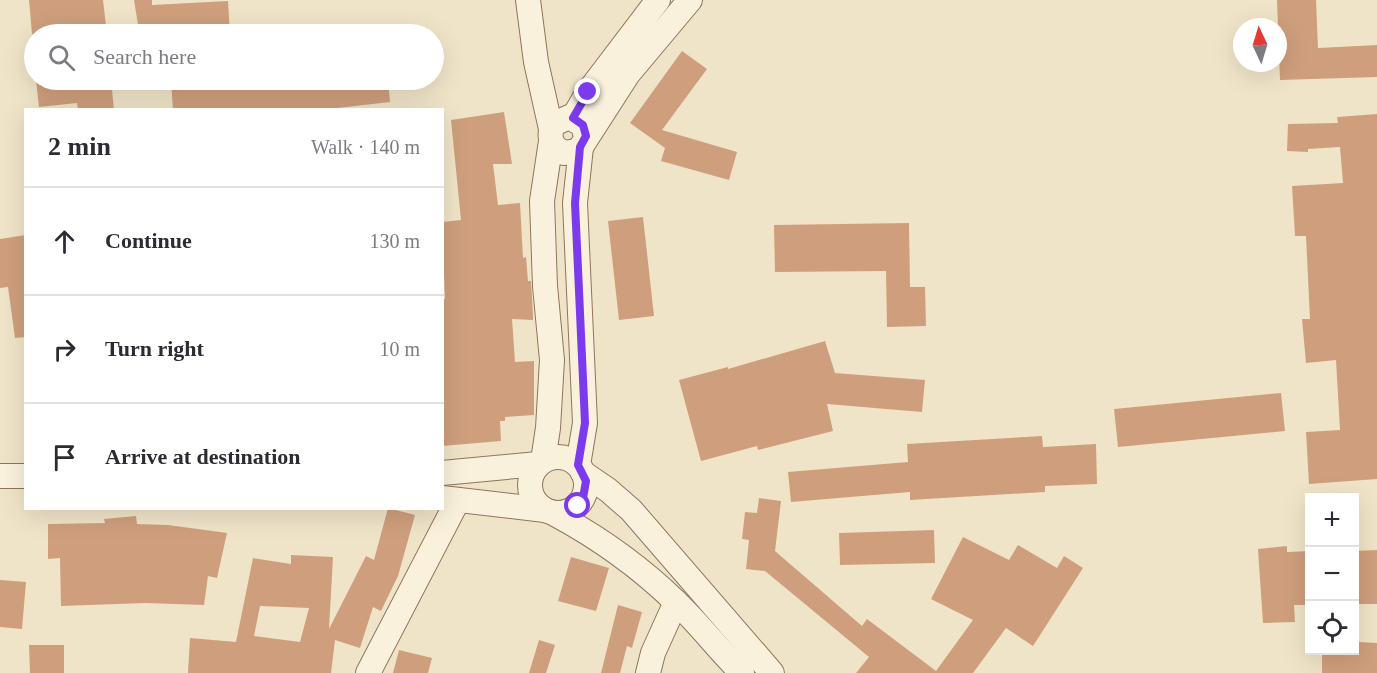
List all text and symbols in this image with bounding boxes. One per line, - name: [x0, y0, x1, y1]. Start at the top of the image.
- north arrow: [1233, 18, 1287, 72]
- search box: [24, 24, 444, 90]
- icon: search: [45, 41, 78, 74]
- text: Search here: [93, 44, 196, 69]
- route end: [574, 78, 600, 104]
- text: 2 min: [48, 132, 111, 161]
- text: Walk · 140 m: [311, 136, 420, 158]
- icon: ahead: [48, 225, 81, 258]
- text: Continue: [105, 228, 192, 253]
- text: 130 m: [369, 230, 420, 252]
- icon: right: [48, 333, 81, 366]
- text: Turn right: [105, 336, 204, 361]
- text: 10 m: [379, 338, 420, 360]
- icon: arrive: [48, 441, 81, 474]
- text: Arrive at destination: [105, 444, 301, 469]
- route start: [564, 492, 590, 518]
- map controls: [1305, 493, 1359, 655]
- button: +: [1305, 493, 1359, 547]
- button: −: [1305, 547, 1359, 601]
- button: locate: [1305, 601, 1359, 655]

